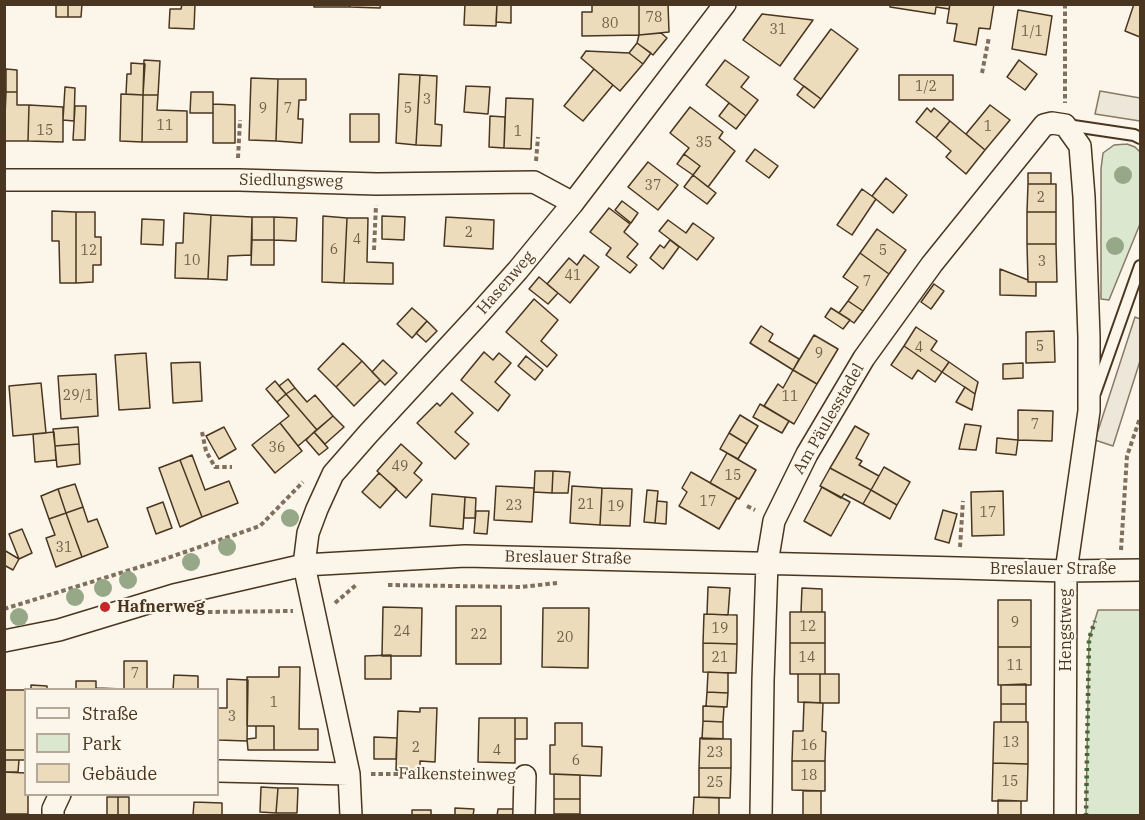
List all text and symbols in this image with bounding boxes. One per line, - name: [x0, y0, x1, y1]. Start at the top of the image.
- house number: 78: [646, 10, 662, 26]
- house number: 80: [602, 16, 618, 32]
- house number: 31: [770, 22, 786, 38]
- house number: 1/1: [1021, 24, 1043, 40]
- house number: 1/2: [915, 79, 937, 95]
- house number: 3: [423, 92, 431, 108]
- house number: 9: [259, 101, 267, 117]
- house number: 7: [284, 101, 292, 117]
- house number: 5: [404, 101, 412, 117]
- house number: 11: [157, 118, 173, 134]
- house number: 1: [984, 119, 992, 135]
- house number: 15: [37, 123, 53, 139]
- house number: 1: [514, 124, 522, 140]
- house number: 35: [696, 135, 712, 151]
- street label: Siedlungsweg: [239, 170, 343, 192]
- house number: 37: [645, 178, 661, 194]
- house number: 2: [1037, 190, 1045, 206]
- house number: 2: [465, 225, 473, 241]
- house number: 4: [353, 232, 361, 248]
- house number: 6: [330, 242, 338, 258]
- house number: 12: [81, 243, 97, 259]
- house number: 5: [879, 243, 887, 259]
- street label: Hasenweg: [473, 248, 539, 318]
- house number: 10: [184, 253, 200, 269]
- house number: 3: [1038, 254, 1046, 270]
- house number: 41: [565, 268, 581, 284]
- house number: 7: [863, 274, 871, 290]
- house number: 5: [1036, 339, 1044, 355]
- house number: 4: [915, 340, 923, 356]
- house number: 9: [815, 346, 823, 362]
- street label: Am Päulesstadel: [790, 360, 868, 478]
- house number: 29/1: [63, 388, 93, 404]
- house number: 11: [782, 389, 798, 405]
- house number: 7: [1031, 417, 1039, 433]
- house number: 36: [269, 440, 285, 456]
- house number: 49: [392, 459, 408, 475]
- house number: 15: [725, 468, 741, 484]
- house number: 17: [700, 494, 716, 510]
- house number: 21: [578, 497, 594, 513]
- house number: 23: [506, 498, 522, 514]
- house number: 19: [608, 499, 624, 515]
- house number: 17: [980, 505, 996, 521]
- house number: 31: [56, 540, 72, 556]
- street label: Breslauer Straße: [505, 547, 631, 569]
- street label: Breslauer Straße: [990, 559, 1116, 579]
- street label: Hengstweg: [1056, 588, 1076, 672]
- place label: Hafnerweg: [117, 597, 205, 617]
- marker: Hafnerweg: [98, 600, 112, 614]
- house number: 9: [1011, 615, 1019, 631]
- house number: 12: [800, 619, 816, 635]
- house number: 19: [712, 621, 728, 637]
- house number: 24: [394, 624, 410, 640]
- house number: 22: [471, 627, 487, 643]
- house number: 20: [557, 630, 573, 646]
- house number: 21: [712, 650, 728, 666]
- house number: 14: [799, 650, 815, 666]
- house number: 11: [1007, 658, 1023, 674]
- house number: 7: [131, 666, 139, 682]
- legend: [24, 688, 219, 796]
- house number: 1: [270, 695, 278, 711]
- text: Straße: [82, 702, 138, 725]
- house number: 3: [228, 709, 236, 725]
- text: Park: [82, 732, 121, 755]
- house number: 13: [1003, 735, 1019, 751]
- house number: 16: [801, 738, 817, 754]
- house number: 2: [412, 740, 420, 756]
- house number: 4: [493, 743, 501, 759]
- house number: 23: [707, 745, 723, 761]
- house number: 6: [572, 753, 580, 769]
- text: Gebäude: [82, 762, 157, 785]
- street label: Falkensteinweg: [398, 764, 516, 786]
- house number: 18: [801, 768, 817, 784]
- house number: 15: [1002, 774, 1018, 790]
- house number: 25: [707, 775, 723, 791]

